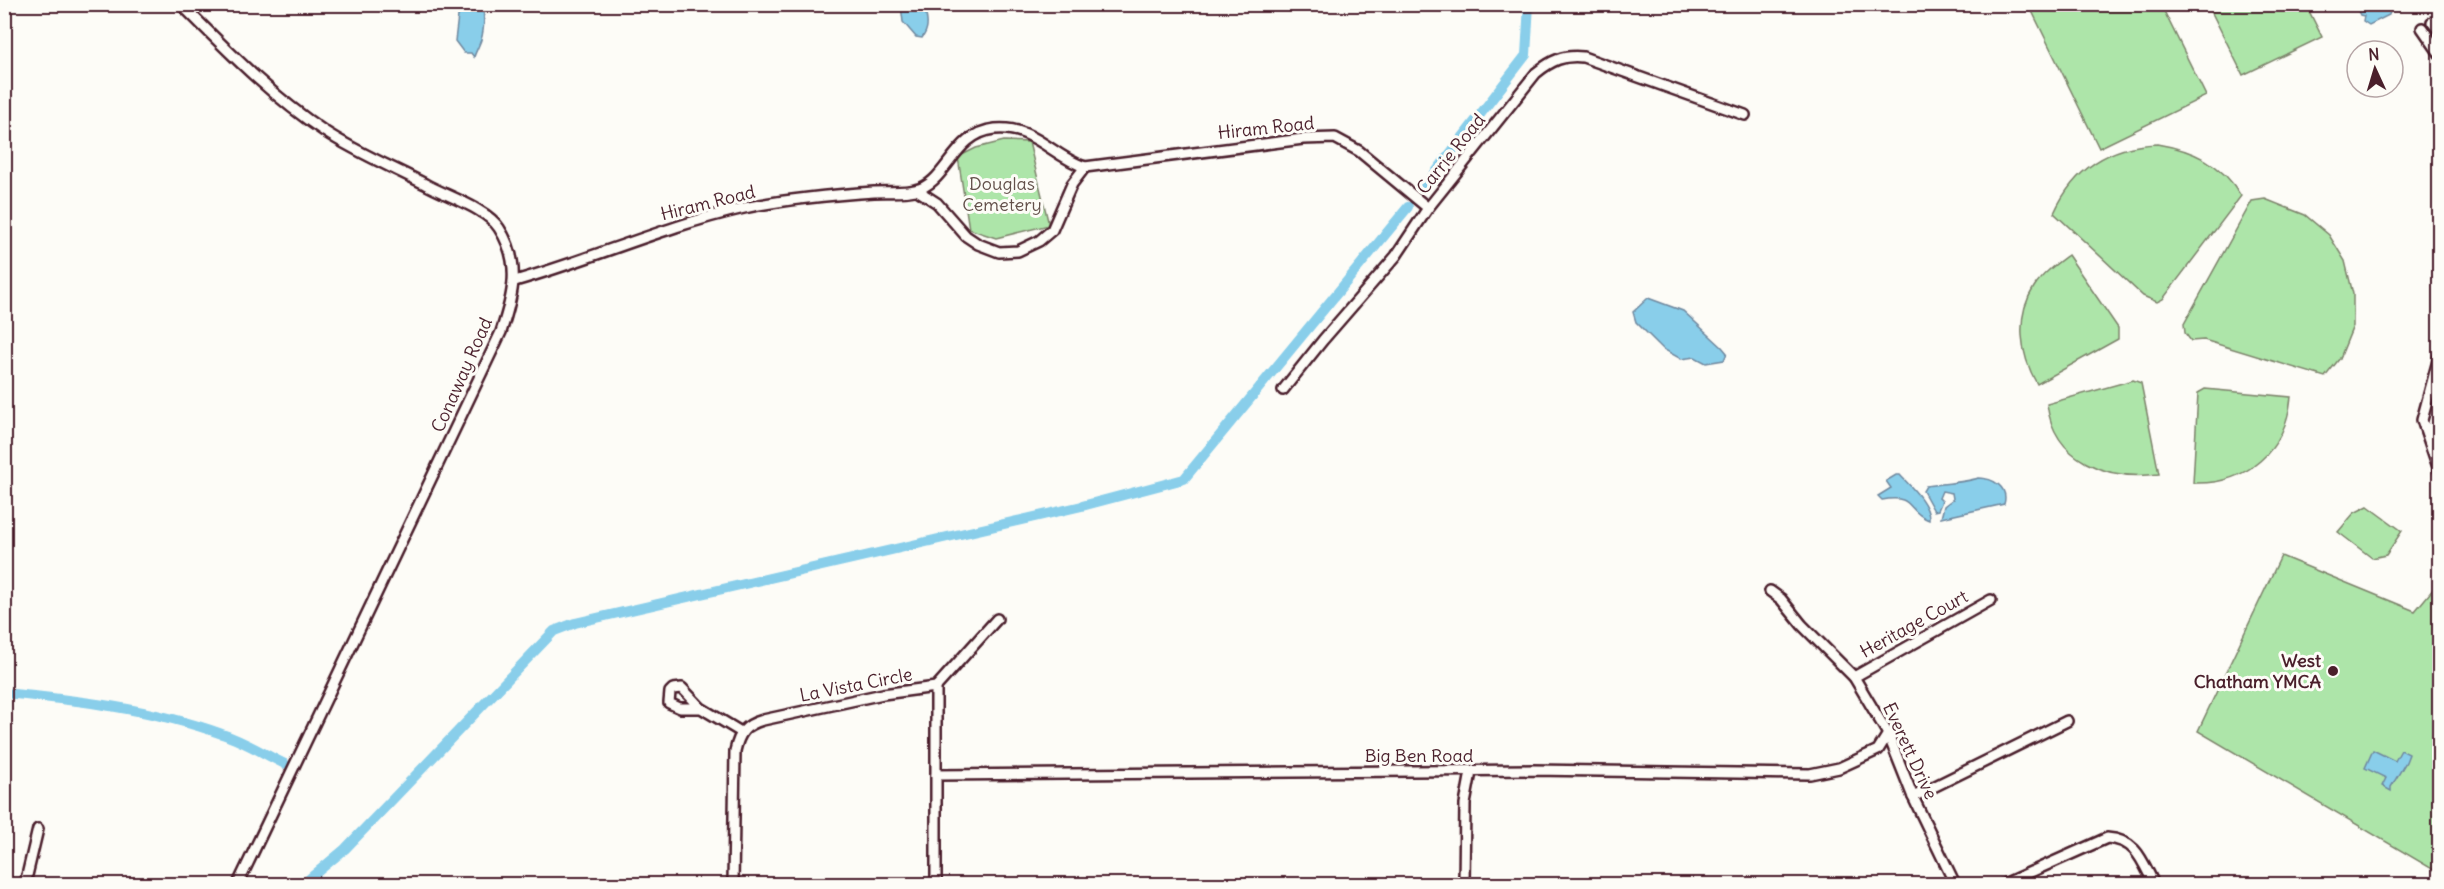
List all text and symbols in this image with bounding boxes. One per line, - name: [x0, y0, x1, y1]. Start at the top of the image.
- north arrow: [2345, 39, 2405, 99]
- text: N: [2368, 44, 2380, 64]
- street label: Carrie Road: [1411, 108, 1490, 199]
- street label: Hiram Road: [1217, 111, 1316, 144]
- park label: Douglas Cemetery: [962, 172, 1042, 216]
- street label: Hiram Road: [658, 180, 758, 225]
- street label: Conaway Road: [426, 313, 497, 436]
- street label: Heritage Court: [1856, 584, 1972, 663]
- place label: West Chatham YMCA: [2194, 649, 2322, 693]
- street label: La Vista Circle: [798, 662, 914, 707]
- marker: West Chatham YMCA: [2326, 664, 2340, 678]
- street label: Everett Drive: [1878, 699, 1943, 803]
- street label: Big Ben Road: [1365, 744, 1474, 767]

